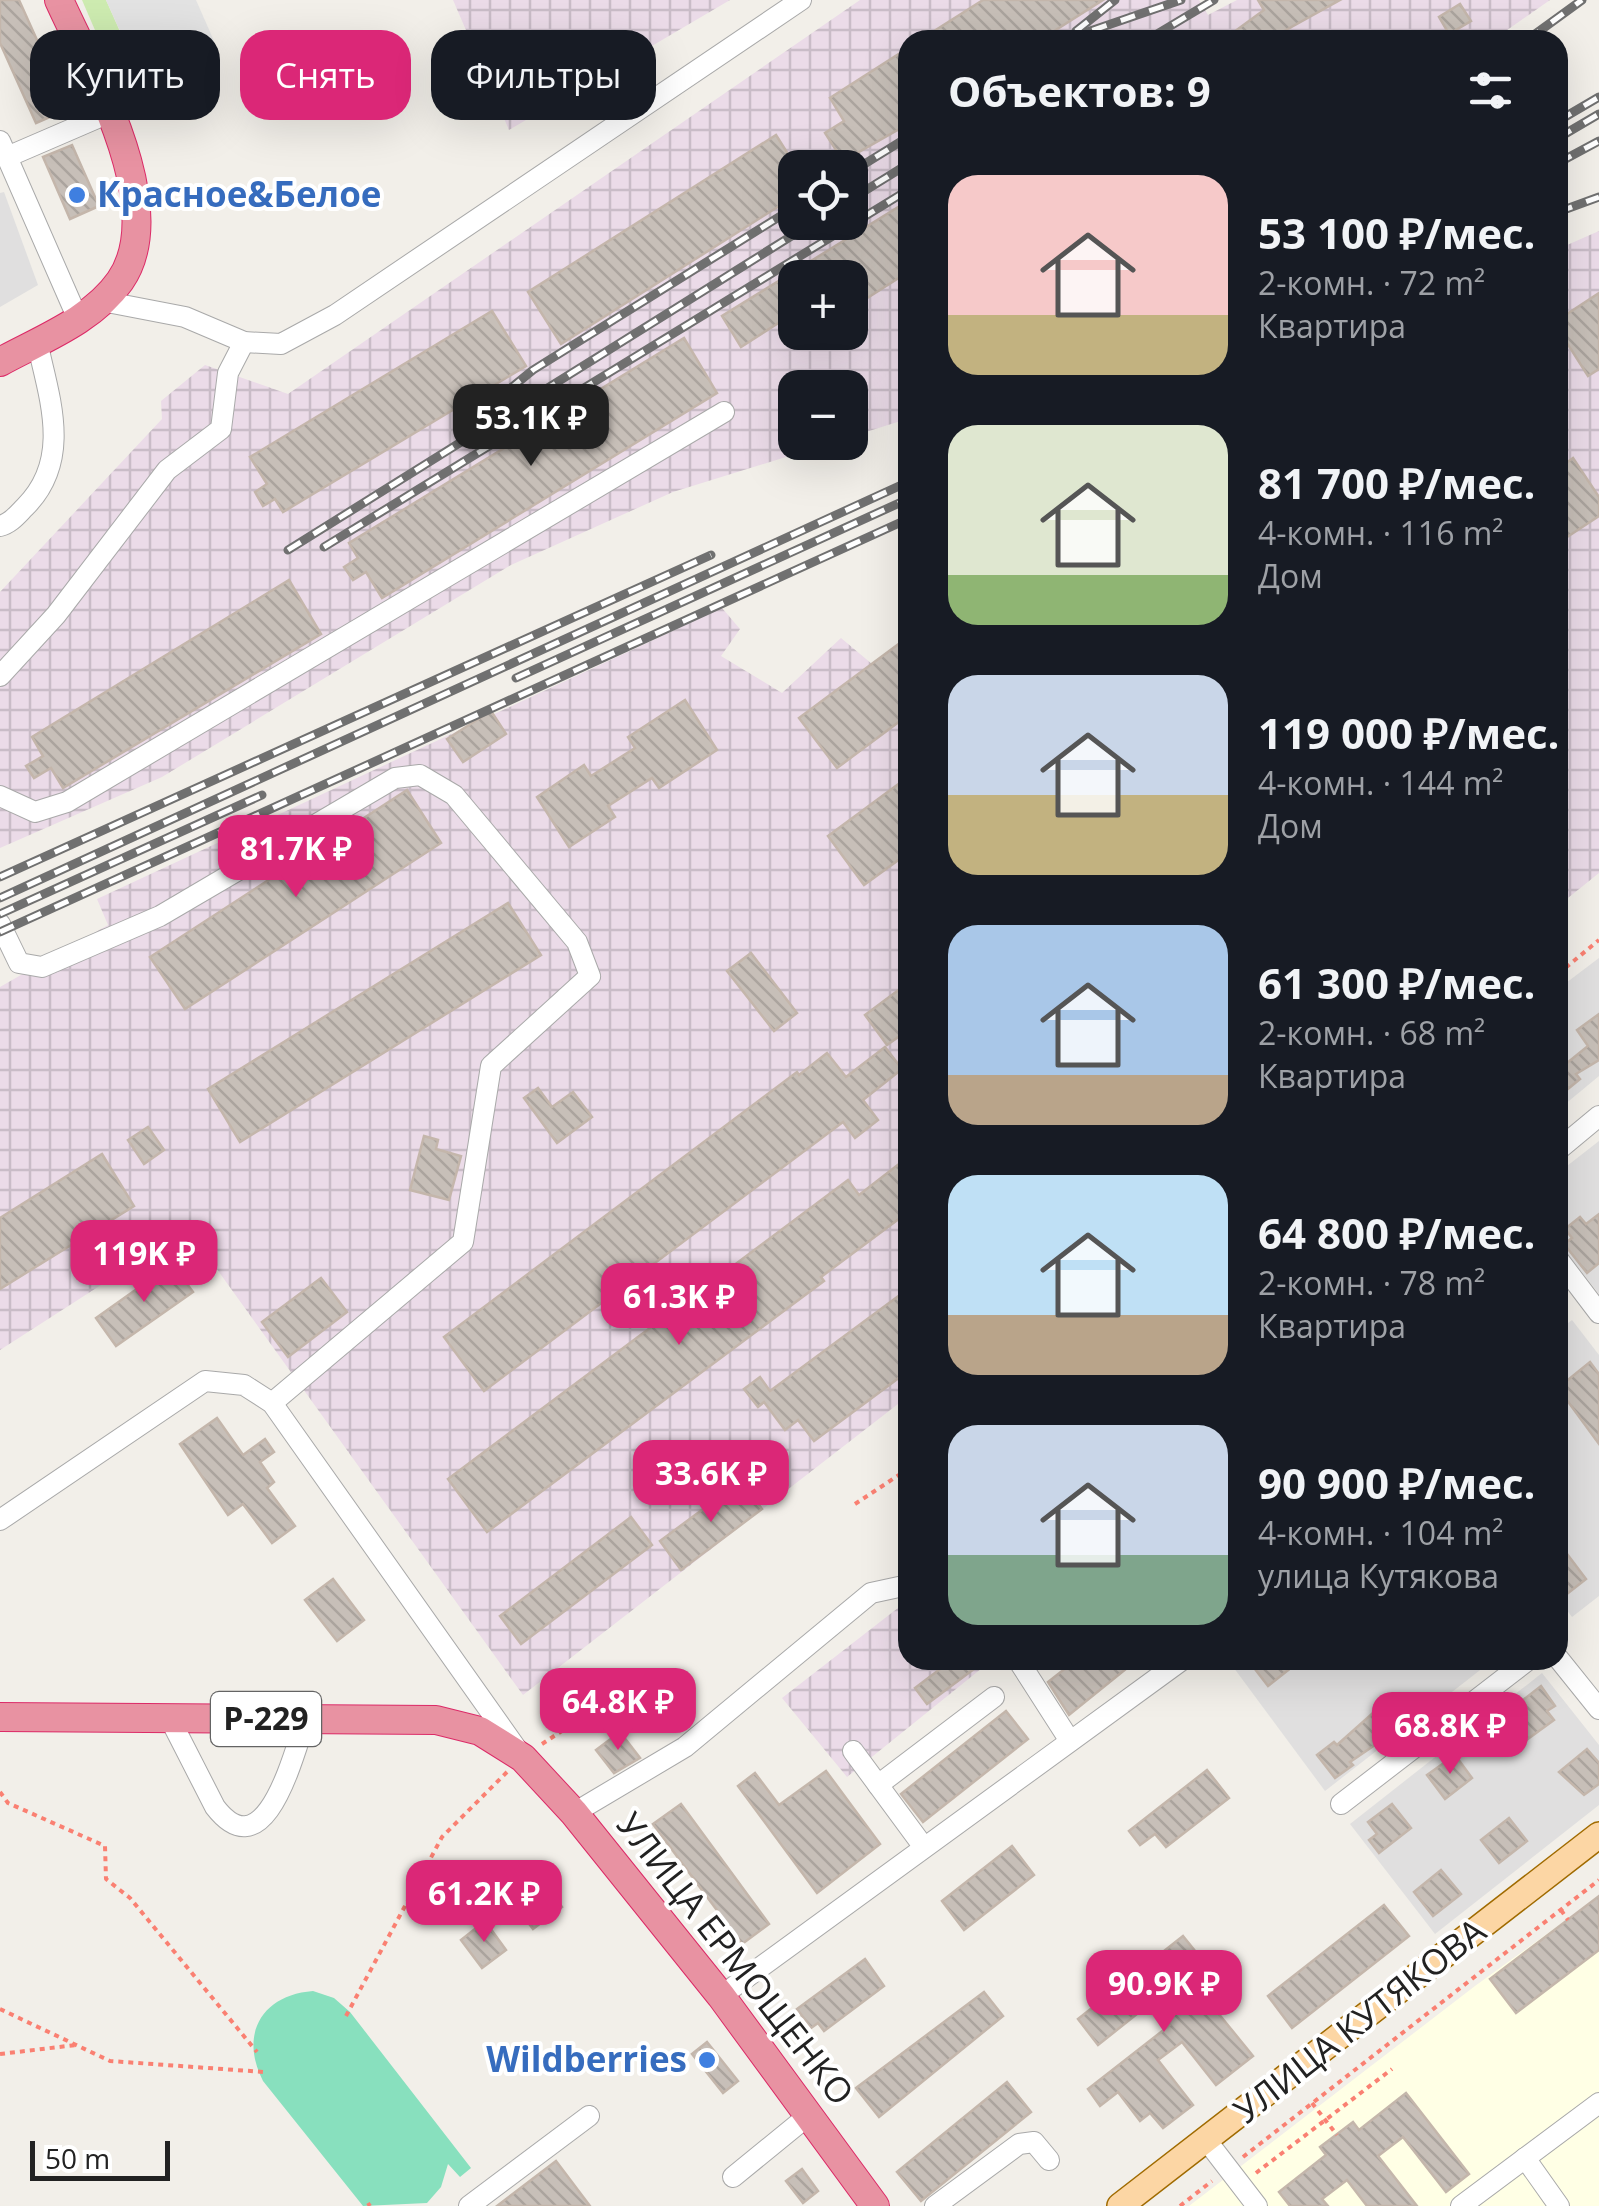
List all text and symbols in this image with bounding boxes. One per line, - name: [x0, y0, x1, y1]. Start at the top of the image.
- chip: Купить: [30, 30, 220, 120]
- chip: Снять: [240, 30, 411, 120]
- chip: Фильтры: [431, 30, 656, 120]
- text: Объектов: 9: [948, 62, 1211, 119]
- icon: filters: [1463, 63, 1518, 118]
- map controls: [778, 150, 868, 460]
- button: locate: [778, 150, 868, 240]
- place label: Красное&Белое: [97, 170, 382, 217]
- marker: Красное&Белое: [66, 184, 88, 206]
- text: 53 100 ₽/мес.: [1258, 204, 1536, 261]
- icon: home: [1028, 215, 1148, 335]
- button: +: [778, 260, 868, 350]
- text: 2-комн. · 72 m²: [1258, 261, 1485, 304]
- text: Квартира: [1258, 304, 1406, 347]
- button: −: [778, 370, 868, 460]
- pin: 53.1K ₽: [439, 384, 623, 469]
- text: 53.1K ₽: [475, 395, 587, 438]
- text: 81 700 ₽/мес.: [1258, 454, 1536, 511]
- icon: home: [1028, 465, 1148, 585]
- text: 4-комн. · 116 m²: [1258, 511, 1503, 554]
- text: Дом: [1258, 554, 1323, 597]
- text: 119 000 ₽/мес.: [1258, 704, 1560, 761]
- icon: home: [1028, 715, 1148, 835]
- text: 4-комн. · 144 m²: [1258, 761, 1503, 804]
- text: Дом: [1258, 804, 1323, 847]
- pin: 81.7K ₽: [204, 815, 388, 900]
- text: 81.7K ₽: [240, 826, 352, 869]
- text: 61 300 ₽/мес.: [1258, 954, 1536, 1011]
- icon: home: [1028, 965, 1148, 1085]
- text: 2-комн. · 68 m²: [1258, 1011, 1485, 1054]
- text: Квартира: [1258, 1054, 1406, 1097]
- text: 64 800 ₽/мес.: [1258, 1204, 1536, 1261]
- icon: home: [1028, 1215, 1148, 1335]
- pin: 119K ₽: [63, 1220, 225, 1305]
- text: 119K ₽: [92, 1231, 196, 1274]
- text: 2-комн. · 78 m²: [1258, 1261, 1485, 1304]
- pin: 61.3K ₽: [587, 1263, 771, 1348]
- text: 61.3K ₽: [623, 1274, 735, 1317]
- text: Квартира: [1258, 1304, 1406, 1347]
- pin: 33.6K ₽: [619, 1440, 803, 1525]
- text: 33.6K ₽: [655, 1451, 767, 1494]
- text: 90 900 ₽/мес.: [1258, 1454, 1536, 1511]
- icon: home: [1028, 1465, 1148, 1585]
- text: 4-комн. · 104 m²: [1258, 1511, 1503, 1554]
- text: улица Кутякова: [1258, 1554, 1499, 1597]
- pin: 64.8K ₽: [526, 1668, 710, 1753]
- text: 64.8K ₽: [562, 1679, 674, 1722]
- road number: Р-229: [211, 1692, 321, 1746]
- pin: 68.8K ₽: [1358, 1692, 1542, 1777]
- text: 68.8K ₽: [1394, 1703, 1506, 1746]
- street label: УЛИЦА ЕРМОЩЕНКО: [607, 1802, 865, 2114]
- pin: 61.2K ₽: [392, 1860, 576, 1945]
- text: 61.2K ₽: [428, 1871, 540, 1914]
- street label: УЛИЦА КУТЯКОВА: [1223, 1906, 1495, 2133]
- pin: 90.9K ₽: [1072, 1950, 1256, 2035]
- text: 90.9K ₽: [1108, 1961, 1220, 2004]
- place label: Wildberries: [486, 2035, 687, 2082]
- marker: Wildberries: [696, 2049, 718, 2071]
- scale bar: [30, 2136, 170, 2180]
- text: 50 m: [45, 2139, 110, 2177]

